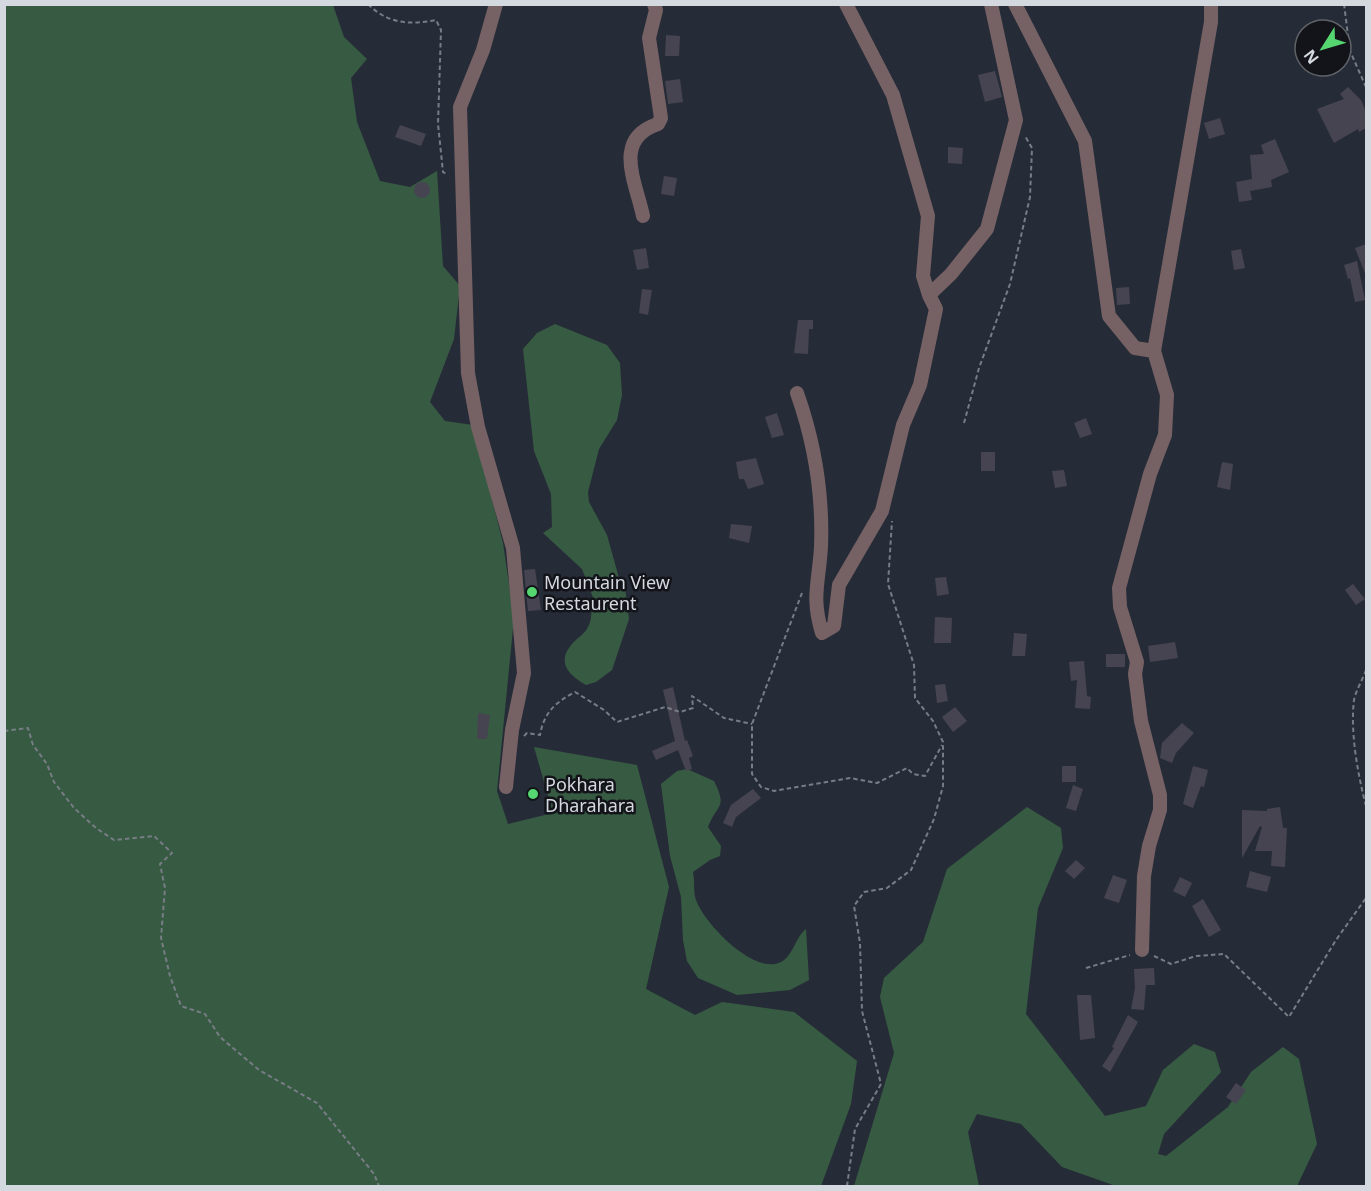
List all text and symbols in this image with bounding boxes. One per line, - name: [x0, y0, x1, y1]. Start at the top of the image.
- north arrow: [1293, 18, 1353, 78]
- text: N: [1298, 45, 1324, 69]
- place label: Mountain View Restaurent: [544, 570, 670, 615]
- marker: Mountain View Restaurent: [525, 585, 539, 599]
- place label: Pokhara Dharahara: [545, 772, 635, 817]
- marker: Pokhara Dharahara: [526, 787, 540, 801]

